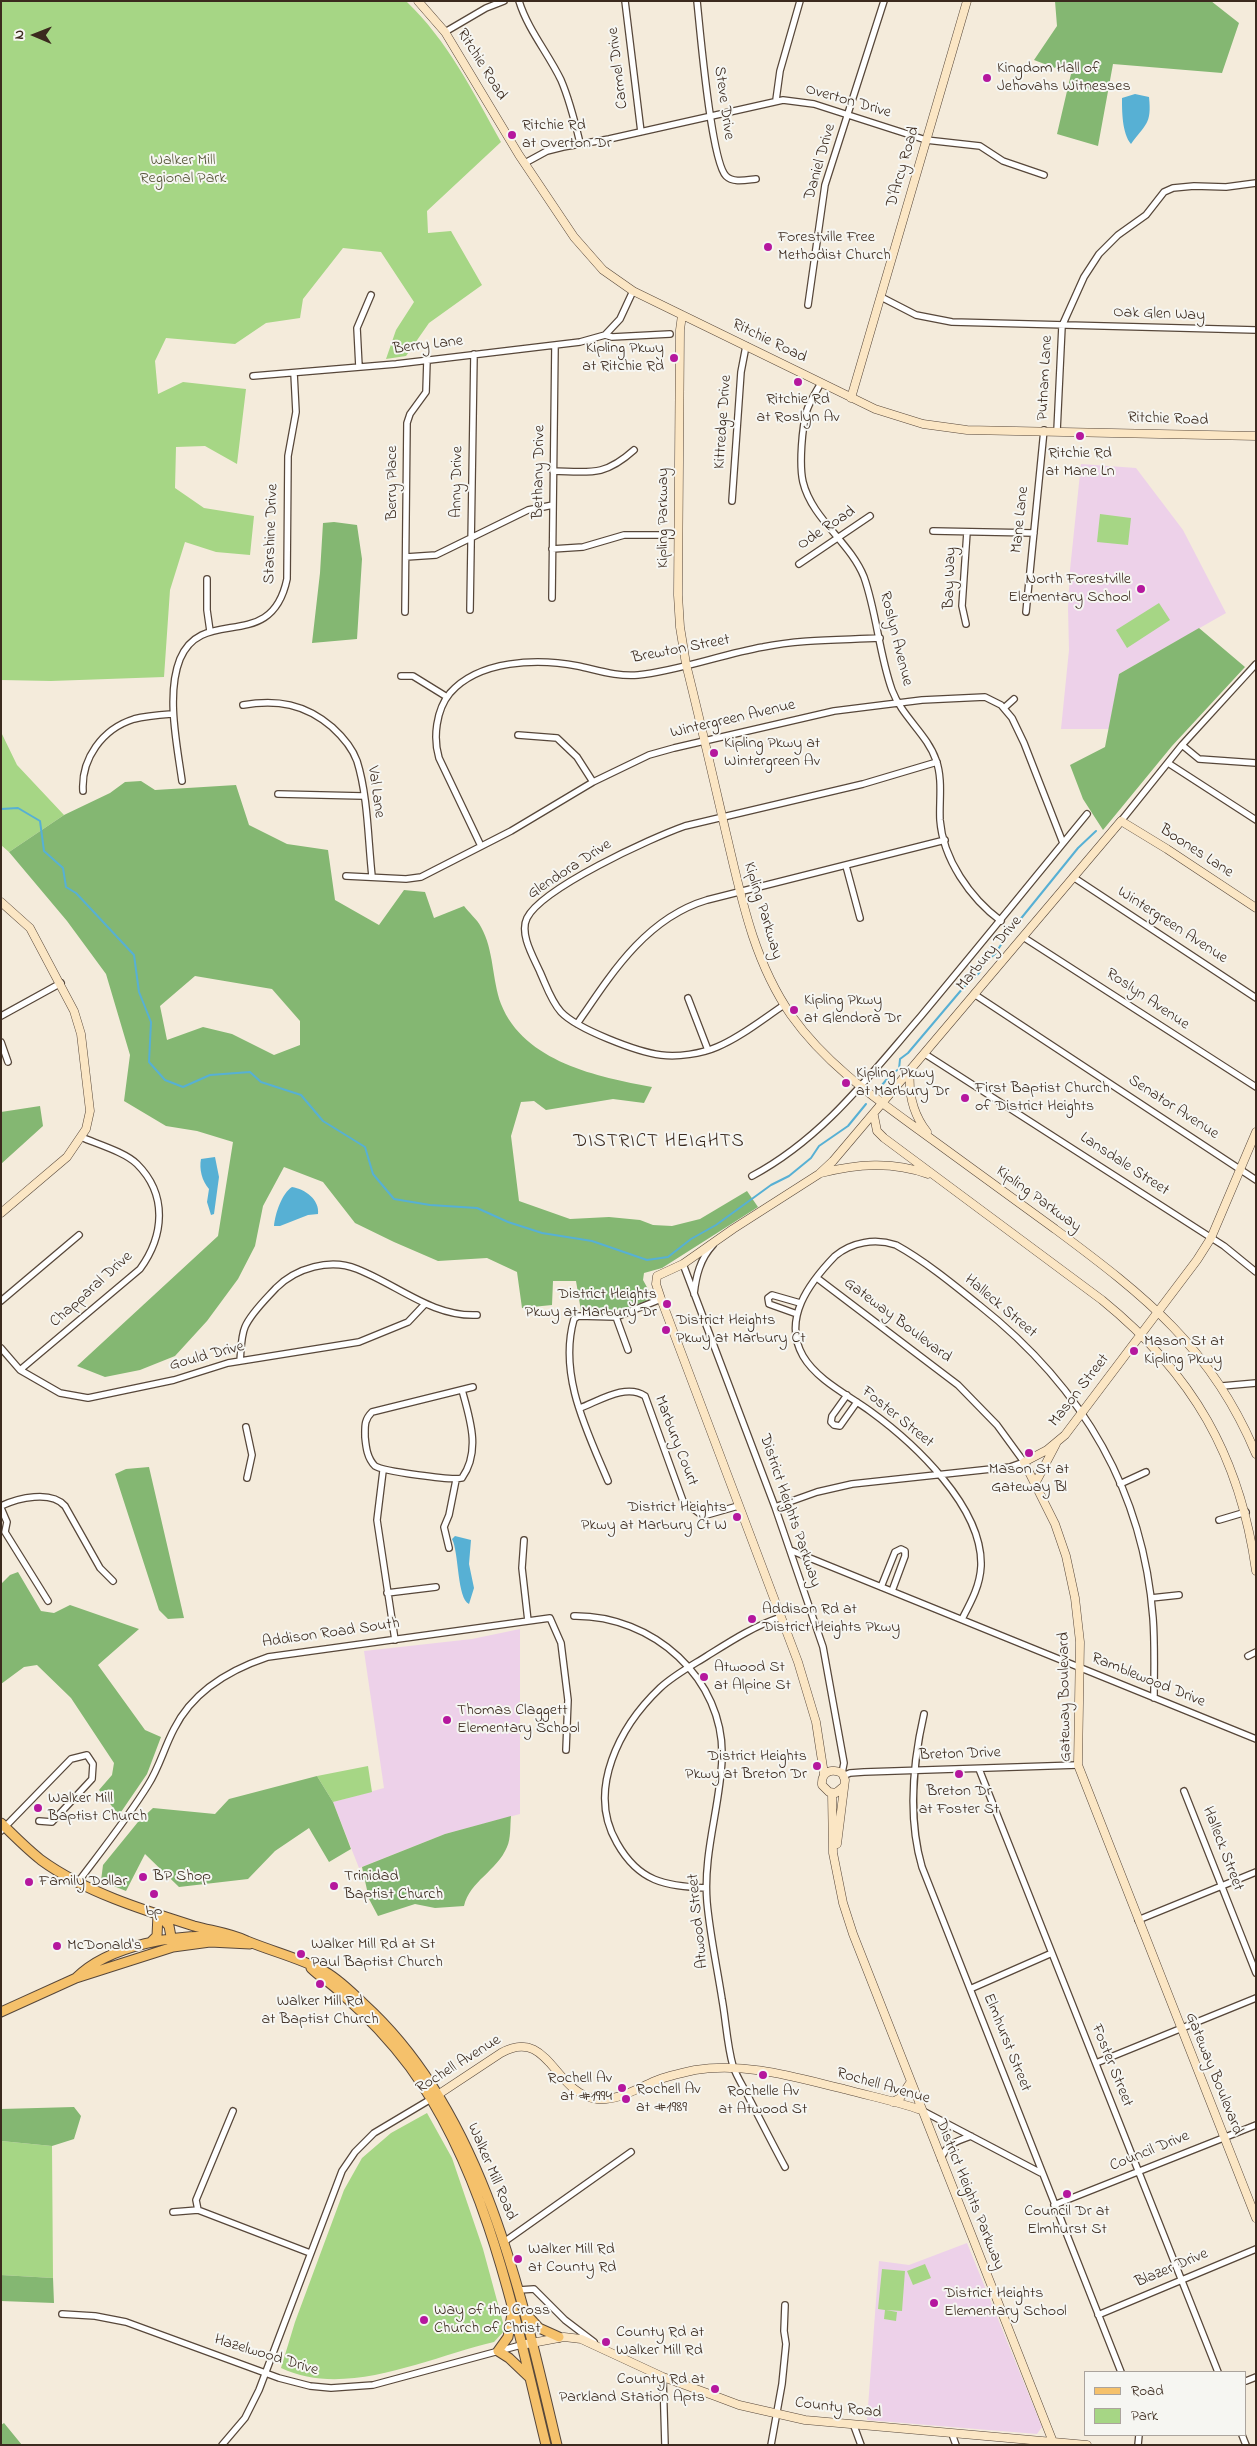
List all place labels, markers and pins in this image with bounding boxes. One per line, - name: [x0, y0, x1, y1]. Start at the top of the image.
- place label: Kingdom Hall of Jehovahs Witnesses: [997, 59, 1131, 97]
- marker: Kingdom Hall of Jehovahs Witnesses: [981, 72, 993, 84]
- place label: Ritchie Rd at Overton Dr: [522, 116, 612, 154]
- marker: Ritchie Rd at Overton Dr: [506, 129, 518, 141]
- place label: Forestville Free Methodist Church: [778, 228, 891, 266]
- marker: Forestville Free Methodist Church: [762, 241, 774, 253]
- place label: Kipling Pkwy at Ritchie Rd: [582, 339, 664, 377]
- marker: Kipling Pkwy at Ritchie Rd: [668, 352, 680, 364]
- marker: Ritchie Rd at Roslyn Av: [792, 376, 804, 388]
- place label: Ritchie Rd at Roslyn Av: [757, 390, 839, 428]
- marker: Ritchie Rd at Mane Ln: [1074, 430, 1086, 442]
- place label: Ritchie Rd at Mane Ln: [1045, 444, 1115, 482]
- place label: North Forestville Elementary School: [1008, 570, 1131, 608]
- marker: North Forestville Elementary School: [1135, 583, 1147, 595]
- place label: Kipling Pkwy at Wintergreen Av: [724, 734, 820, 772]
- marker: Kipling Pkwy at Wintergreen Av: [708, 747, 720, 759]
- place label: Kipling Pkwy at Glendora Dr: [804, 991, 901, 1029]
- marker: Kipling Pkwy at Glendora Dr: [788, 1004, 800, 1016]
- place label: Kipling Pkwy at Marbury Dr: [856, 1064, 949, 1102]
- marker: Kipling Pkwy at Marbury Dr: [840, 1077, 852, 1089]
- place label: First Baptist Church of District Heights: [975, 1079, 1110, 1117]
- marker: First Baptist Church of District Heights: [959, 1092, 971, 1104]
- place label: District Heights Pkwy at Marbury Dr: [525, 1285, 657, 1323]
- marker: District Heights Pkwy at Marbury Dr: [661, 1298, 673, 1310]
- place label: District Heights Pkwy at Marbury Ct: [676, 1311, 806, 1349]
- marker: District Heights Pkwy at Marbury Ct: [660, 1324, 672, 1336]
- place label: Mason St at Kipling Pkwy: [1144, 1332, 1224, 1370]
- marker: Mason St at Kipling Pkwy: [1128, 1345, 1140, 1357]
- marker: Mason St at Gateway Bl: [1023, 1447, 1035, 1459]
- place label: Mason St at Gateway Bl: [989, 1460, 1069, 1498]
- place label: District Heights Pkwy at Marbury Ct W: [581, 1498, 727, 1536]
- marker: District Heights Pkwy at Marbury Ct W: [731, 1511, 743, 1523]
- place label: Addison Rd at District Heights Pkwy: [762, 1600, 900, 1638]
- marker: Addison Rd at District Heights Pkwy: [746, 1613, 758, 1625]
- place label: Atwood St at Alpine St: [714, 1658, 791, 1696]
- marker: Atwood St at Alpine St: [698, 1671, 710, 1683]
- place label: Thomas Claggett Elementary School: [457, 1701, 580, 1739]
- marker: Thomas Claggett Elementary School: [441, 1714, 453, 1726]
- place label: District Heights Pkwy at Breton Dr: [685, 1747, 807, 1785]
- marker: District Heights Pkwy at Breton Dr: [811, 1760, 823, 1772]
- marker: Breton Dr at Foster St: [953, 1768, 965, 1780]
- place label: Breton Dr at Foster St: [919, 1782, 999, 1820]
- place label: Walker Mill Baptist Church: [48, 1789, 147, 1827]
- marker: Walker Mill Baptist Church: [32, 1802, 44, 1814]
- place label: BP Shop: [153, 1867, 211, 1887]
- place label: Trinidad Baptist Church: [344, 1867, 443, 1905]
- marker: BP Shop: [137, 1871, 149, 1883]
- place label: Family Dollar: [39, 1872, 127, 1892]
- marker: Family Dollar: [23, 1876, 35, 1888]
- marker: Trinidad Baptist Church: [328, 1880, 340, 1892]
- marker: bp: [148, 1888, 160, 1900]
- place label: bp: [145, 1902, 163, 1922]
- place label: Walker Mill Rd at St Paul Baptist Church: [311, 1935, 443, 1973]
- place label: McDonald's: [67, 1936, 142, 1956]
- marker: McDonald's: [51, 1940, 63, 1952]
- marker: Walker Mill Rd at St Paul Baptist Church: [295, 1948, 307, 1960]
- marker: Walker Mill Rd at Baptist Church: [314, 1978, 326, 1990]
- place label: Walker Mill Rd at Baptist Church: [261, 1992, 379, 2030]
- place label: Rochell Av at #1994: [548, 2069, 612, 2107]
- marker: Rochelle Av at Atwood St: [757, 2069, 769, 2081]
- place label: Rochell Av at #1989: [636, 2080, 700, 2118]
- marker: Rochell Av at #1994: [616, 2082, 628, 2094]
- place label: Rochelle Av at Atwood St: [719, 2082, 807, 2120]
- marker: Rochell Av at #1989: [620, 2093, 632, 2105]
- marker: Council Dr at Elmhurst St: [1061, 2188, 1073, 2200]
- place label: Council Dr at Elmhurst St: [1024, 2202, 1110, 2240]
- place label: Walker Mill Rd at County Rd: [528, 2240, 616, 2278]
- marker: Walker Mill Rd at County Rd: [512, 2253, 524, 2265]
- place label: District Heights Elementary School: [944, 2284, 1067, 2322]
- marker: District Heights Elementary School: [928, 2297, 940, 2309]
- place label: Way of the Cross Church of Christ: [434, 2301, 550, 2339]
- marker: Way of the Cross Church of Christ: [418, 2314, 430, 2326]
- place label: County Rd at Walker Mill Rd: [616, 2323, 704, 2361]
- marker: County Rd at Walker Mill Rd: [600, 2336, 612, 2348]
- place label: County Rd at Parkland Station Apts: [559, 2370, 705, 2408]
- marker: County Rd at Parkland Station Apts: [709, 2383, 721, 2395]

